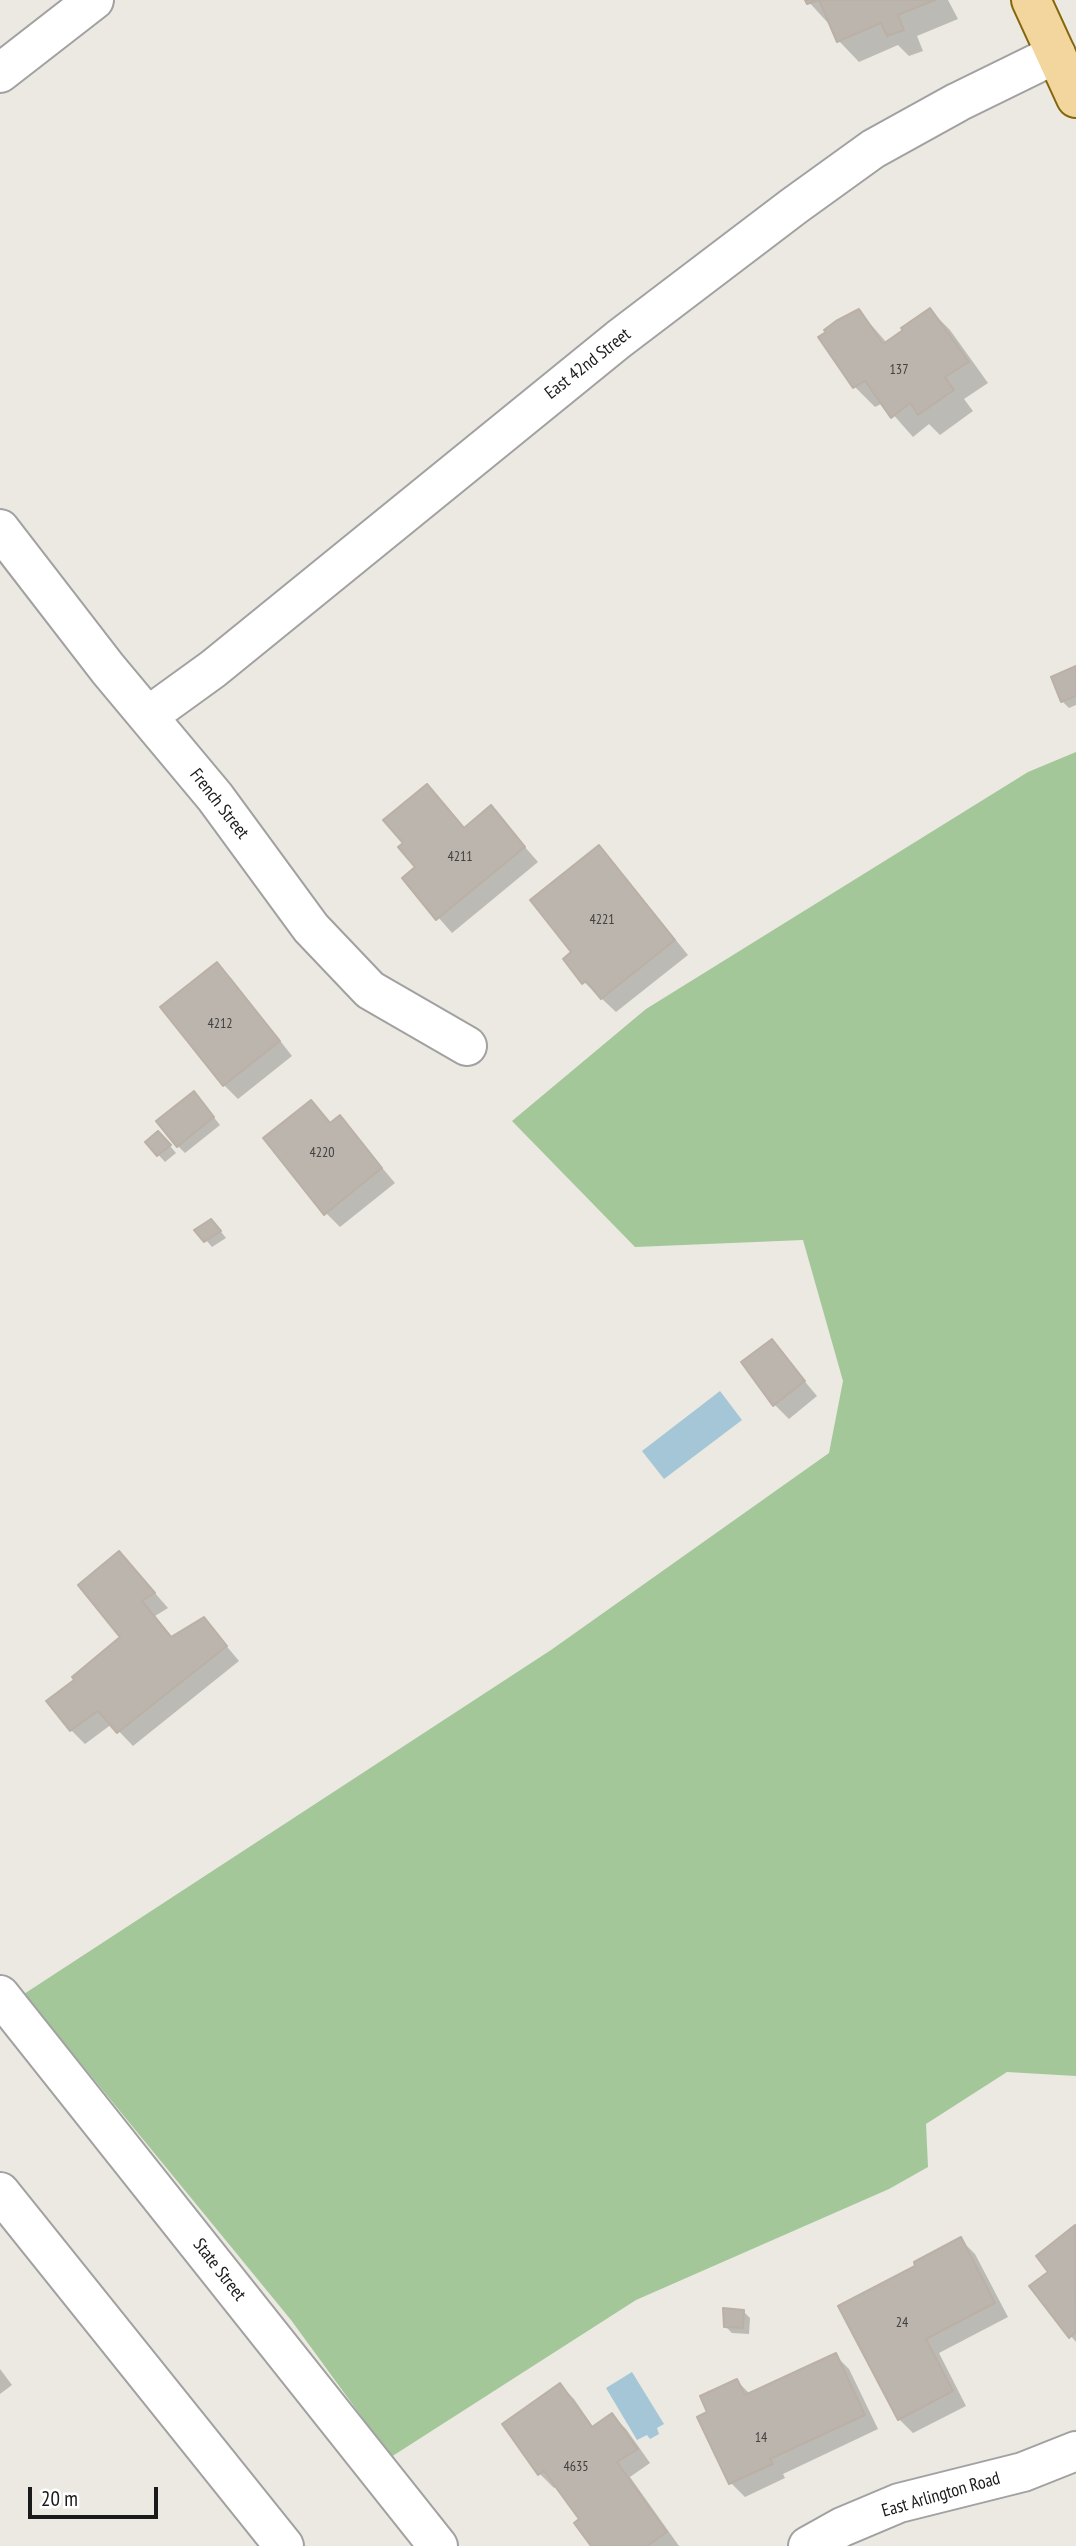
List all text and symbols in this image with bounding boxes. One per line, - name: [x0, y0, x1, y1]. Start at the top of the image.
- street label: East 42nd Street: [541, 324, 635, 404]
- house number: 137: [890, 362, 908, 378]
- street label: French Street: [185, 765, 253, 843]
- house number: 4211: [447, 849, 473, 865]
- house number: 4221: [589, 912, 615, 928]
- house number: 4212: [207, 1016, 233, 1032]
- house number: 4220: [309, 1145, 335, 1161]
- street label: State Street: [188, 2235, 250, 2305]
- house number: 24: [896, 2315, 908, 2331]
- house number: 14: [755, 2430, 767, 2446]
- house number: 4635: [563, 2459, 589, 2475]
- street label: East Arlington Road: [879, 2468, 1003, 2522]
- scale bar: [32, 2472, 161, 2516]
- text: 20 m: [41, 2485, 78, 2512]

